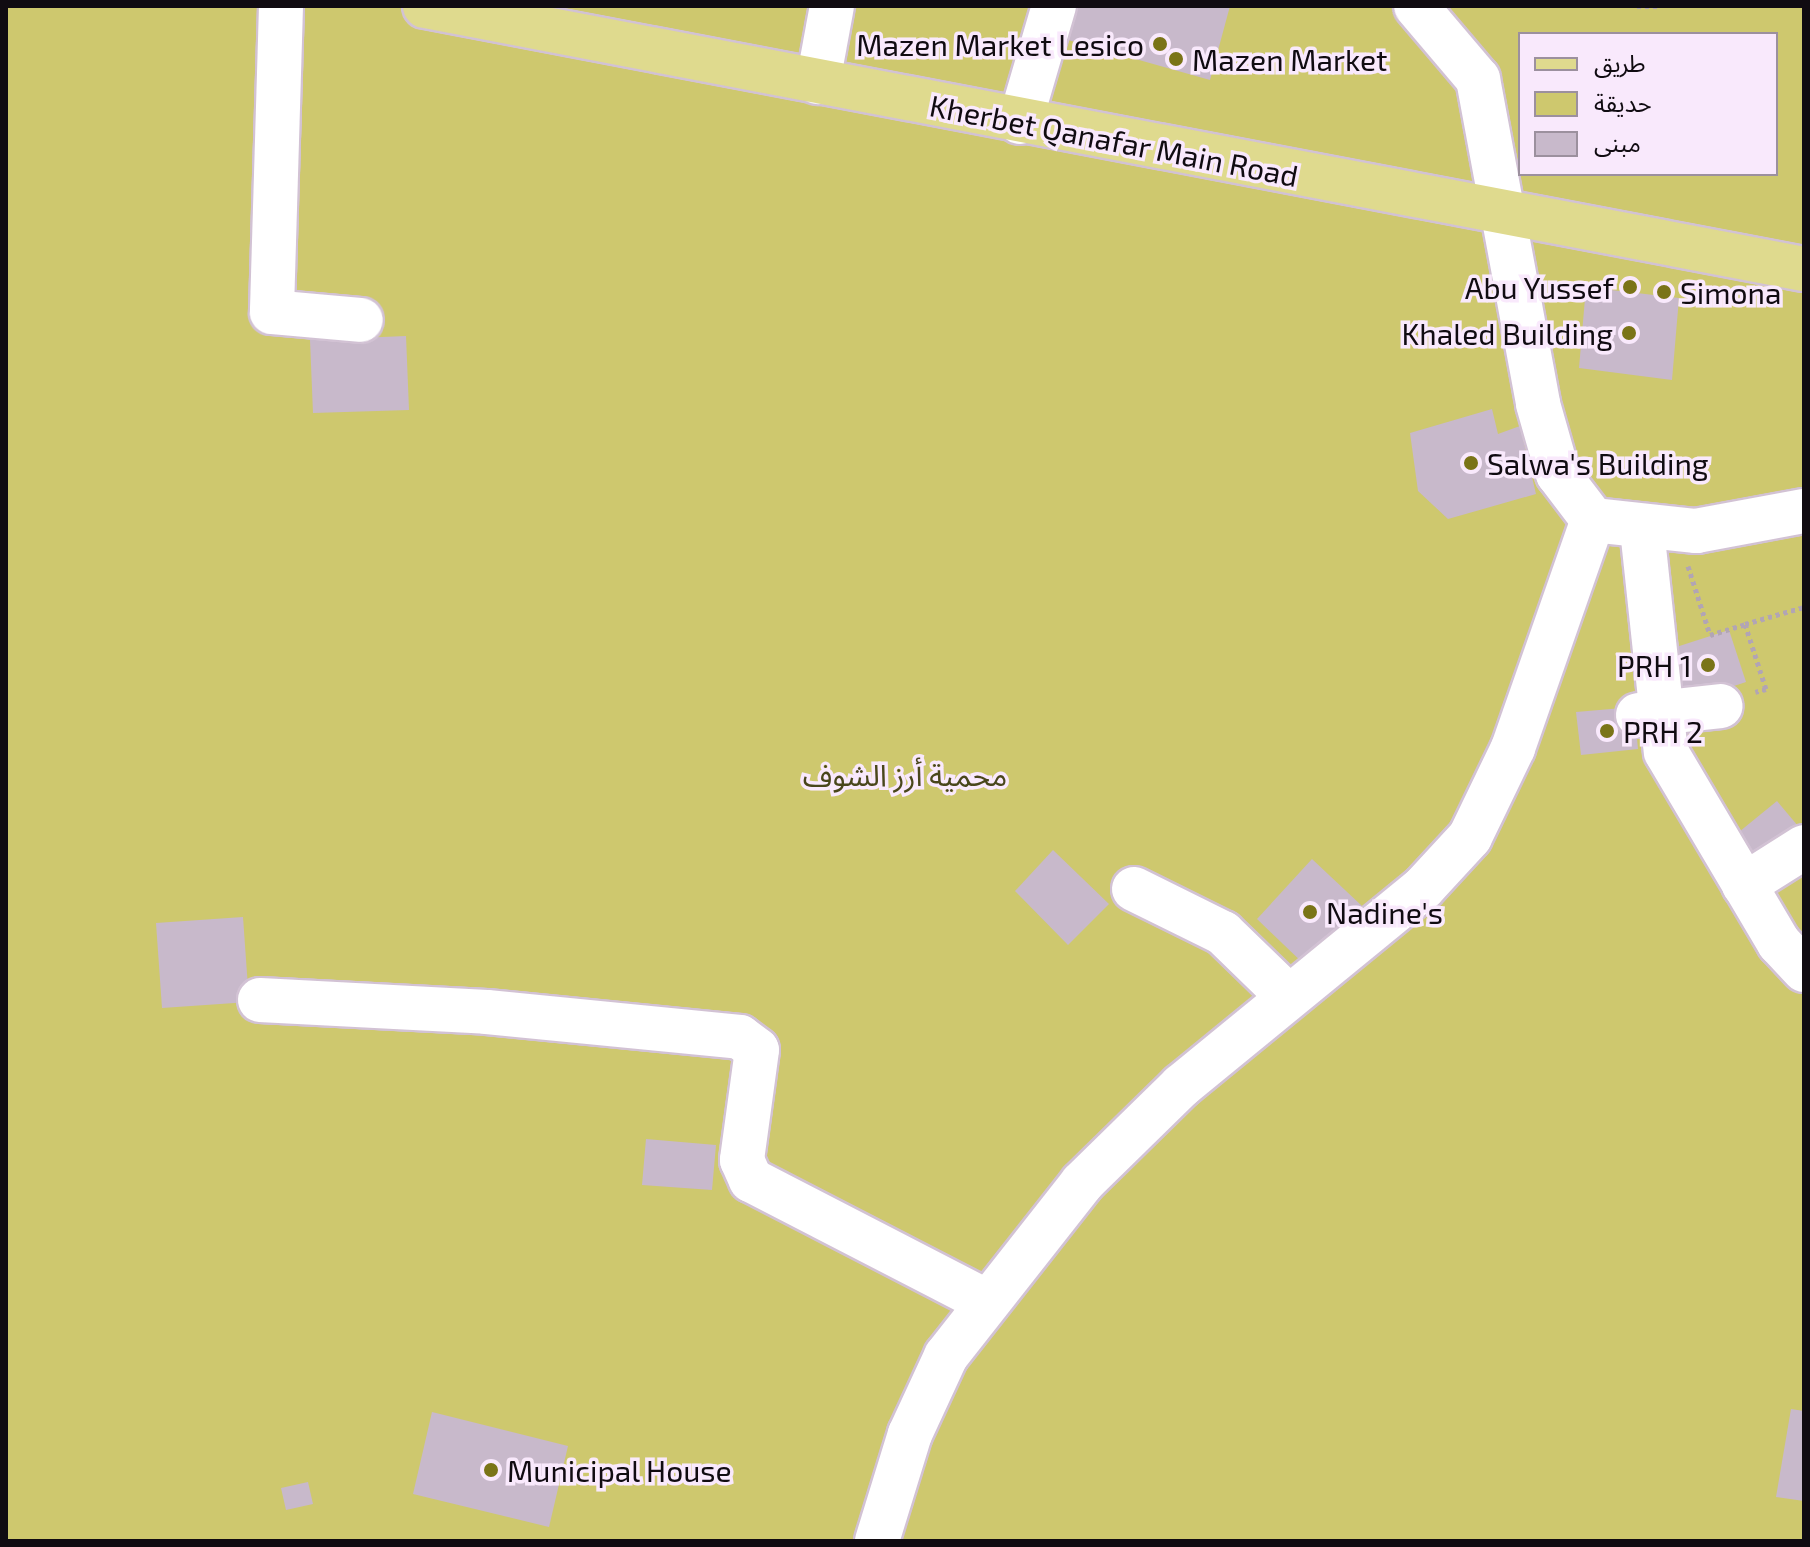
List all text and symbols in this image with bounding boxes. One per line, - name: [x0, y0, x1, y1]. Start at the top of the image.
- place label: Mazen Market Lesico: [856, 26, 1144, 62]
- legend: [1518, 32, 1778, 176]
- marker: Mazen Market Lesico: [1151, 35, 1169, 53]
- place label: Mazen Market: [1192, 41, 1387, 77]
- text: طريق: [1594, 48, 1646, 77]
- marker: Mazen Market: [1167, 50, 1185, 68]
- street label: Kherbet Qanafar Main Road: [926, 87, 1302, 193]
- text: حديقة: [1594, 88, 1652, 117]
- text: مبنى: [1594, 128, 1641, 157]
- place label: Abu Yussef: [1464, 269, 1614, 305]
- place label: Simona: [1680, 274, 1781, 310]
- marker: Abu Yussef: [1621, 278, 1639, 296]
- marker: Simona: [1655, 283, 1673, 301]
- place label: Khaled Building: [1402, 315, 1613, 351]
- marker: Khaled Building: [1620, 324, 1638, 342]
- place label: Salwa's Building: [1487, 445, 1709, 481]
- marker: Salwa's Building: [1462, 454, 1480, 472]
- place label: PRH 1: [1617, 647, 1692, 683]
- marker: PRH 1: [1699, 656, 1717, 674]
- place label: PRH 2: [1623, 713, 1703, 749]
- marker: PRH 2: [1598, 722, 1616, 740]
- park label: محمية أرز الشوف: [803, 756, 1007, 792]
- place label: Nadine's: [1326, 894, 1443, 930]
- marker: Nadine's: [1301, 903, 1319, 921]
- place label: Municipal House: [507, 1452, 732, 1488]
- marker: Municipal House: [482, 1461, 500, 1479]

